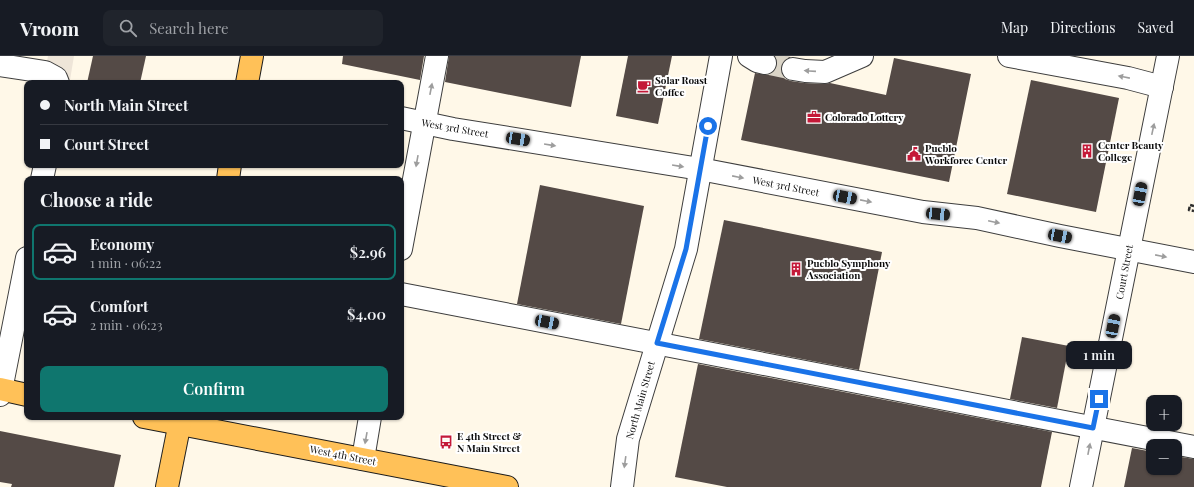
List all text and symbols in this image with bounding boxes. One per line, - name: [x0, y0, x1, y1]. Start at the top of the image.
- search box: [103, 10, 383, 46]
- text: Vroom: [20, 15, 79, 41]
- icon: search: [117, 17, 139, 39]
- text: Search here: [149, 18, 229, 38]
- text: Map: [1001, 18, 1028, 37]
- text: Directions: [1050, 18, 1116, 37]
- text: Saved: [1138, 18, 1174, 37]
- one-way arrow: [804, 68, 816, 75]
- place label: Solar Roast Coffee: [655, 73, 708, 99]
- one-way arrow: [1118, 74, 1130, 80]
- cafe icon: Solar Roast Coffee: [636, 78, 652, 94]
- one-way arrow: [428, 83, 434, 96]
- text: North Main Street: [64, 95, 188, 115]
- office icon: Colorado Lottery: [806, 109, 822, 125]
- place label: Colorado Lottery: [825, 110, 904, 124]
- street label: West 3rd Street: [419, 115, 490, 141]
- route start: [699, 117, 717, 135]
- one-way arrow: [1151, 123, 1157, 135]
- car: [505, 131, 531, 147]
- text: Court Street: [64, 134, 149, 154]
- place label: Center Beauty College: [1098, 138, 1164, 164]
- place label: Pueblo Workforce Center: [924, 141, 1007, 167]
- one-way arrow: [544, 142, 556, 148]
- building icon: Center Beauty College: [1079, 143, 1095, 159]
- public building icon: Pueblo Workforce Center: [906, 146, 922, 162]
- one-way arrow: [414, 155, 420, 167]
- one-way arrow: [672, 163, 684, 169]
- street label: West 3rd Street: [750, 172, 821, 199]
- one-way arrow: [732, 174, 745, 180]
- car: [1132, 181, 1148, 207]
- text: Choose a ride: [40, 188, 153, 212]
- car: [832, 189, 858, 205]
- one-way arrow: [860, 199, 872, 205]
- car: [926, 207, 950, 221]
- one-way arrow: [988, 219, 1000, 225]
- car: [1047, 228, 1073, 244]
- icon: car: [42, 234, 78, 270]
- text: Economy: [90, 234, 154, 254]
- text: $2.96: [350, 242, 386, 262]
- street label: Court Street: [1112, 243, 1136, 300]
- one-way arrow: [1155, 253, 1168, 259]
- text: 1 min · 06:22: [90, 254, 162, 271]
- place label: Pueblo Symphony Association: [806, 256, 891, 282]
- building icon: Pueblo Symphony Association: [788, 261, 804, 277]
- icon: car: [42, 296, 78, 332]
- text: Comfort: [90, 296, 148, 316]
- text: $4.00: [347, 304, 386, 324]
- car: [1105, 313, 1121, 339]
- car: [534, 314, 560, 330]
- text: 2 min · 06:23: [90, 316, 163, 333]
- callout: 1 min: [1066, 341, 1132, 369]
- text: 1 min: [1083, 346, 1115, 363]
- street label: North Main Street: [622, 359, 658, 441]
- button: Confirm: [40, 366, 388, 412]
- route end: [1090, 390, 1108, 408]
- map controls: [1146, 395, 1182, 475]
- button: +: [1146, 395, 1182, 431]
- place label: E 4th Street & N Main Street: [457, 429, 521, 455]
- one-way arrow: [363, 432, 369, 444]
- bus stop icon: E 4th Street & N Main Street: [438, 434, 454, 450]
- button: −: [1146, 439, 1182, 475]
- street label: West 4th Street: [308, 442, 378, 468]
- one-way arrow: [1086, 443, 1092, 455]
- one-way arrow: [622, 456, 628, 468]

